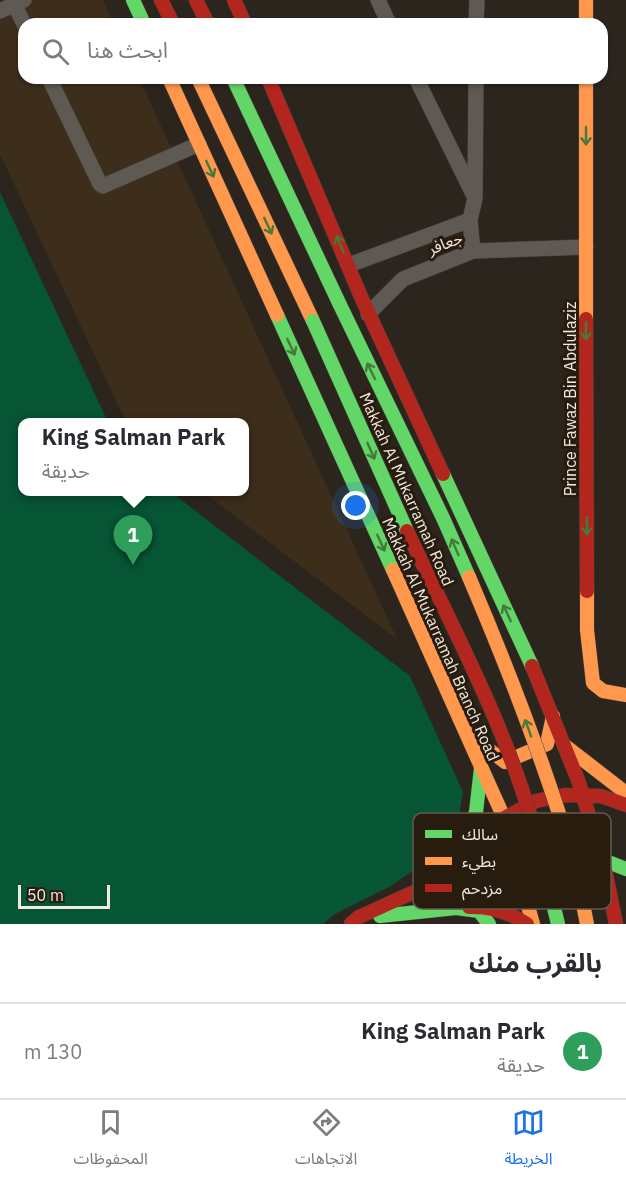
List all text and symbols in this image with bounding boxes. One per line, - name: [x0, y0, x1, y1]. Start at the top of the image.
- search box: [18, 18, 608, 84]
- icon: search: [39, 35, 72, 68]
- text: ابحث هنا: [87, 35, 168, 64]
- one-way arrow: [580, 126, 592, 146]
- one-way arrow: [205, 160, 217, 178]
- one-way arrow: [263, 216, 275, 234]
- street label: جعافر: [424, 227, 465, 259]
- one-way arrow: [334, 235, 345, 254]
- street label: Prince Fawaz Bin Abdulaziz: [560, 302, 580, 496]
- one-way arrow: [580, 321, 592, 341]
- one-way arrow: [286, 337, 298, 355]
- one-way arrow: [365, 362, 377, 380]
- street label: Makkah Al Mukarramah Road: [355, 389, 459, 589]
- popup: [18, 418, 249, 496]
- text: King Salman Park: [42, 422, 225, 451]
- one-way arrow: [365, 441, 377, 459]
- text: حديقة: [42, 457, 90, 484]
- your location: [341, 491, 370, 520]
- street label: Makkah Al Mukarramah Branch Road: [378, 514, 504, 764]
- pin: 1: [114, 516, 152, 565]
- one-way arrow: [581, 516, 593, 536]
- one-way arrow: [376, 534, 387, 552]
- one-way arrow: [449, 538, 460, 556]
- one-way arrow: [501, 604, 513, 622]
- one-way arrow: [522, 719, 533, 737]
- legend: [413, 813, 611, 909]
- text: سالك: [462, 824, 498, 844]
- text: بطيء: [462, 851, 496, 874]
- text: مزدحم: [462, 878, 502, 901]
- scale bar: [18, 882, 110, 910]
- text: 50 m: [27, 885, 64, 905]
- text: بالقرب منك: [469, 945, 602, 979]
- text: King Salman Park: [361, 1016, 545, 1045]
- text: 130 m: [24, 1038, 82, 1065]
- text: 1: [577, 1038, 589, 1065]
- text: حديقة: [497, 1051, 545, 1078]
- tab: المحفوظات: [74, 1106, 148, 1176]
- tab: الاتجاهات: [295, 1106, 357, 1176]
- tab: الخريطة: [505, 1106, 552, 1176]

